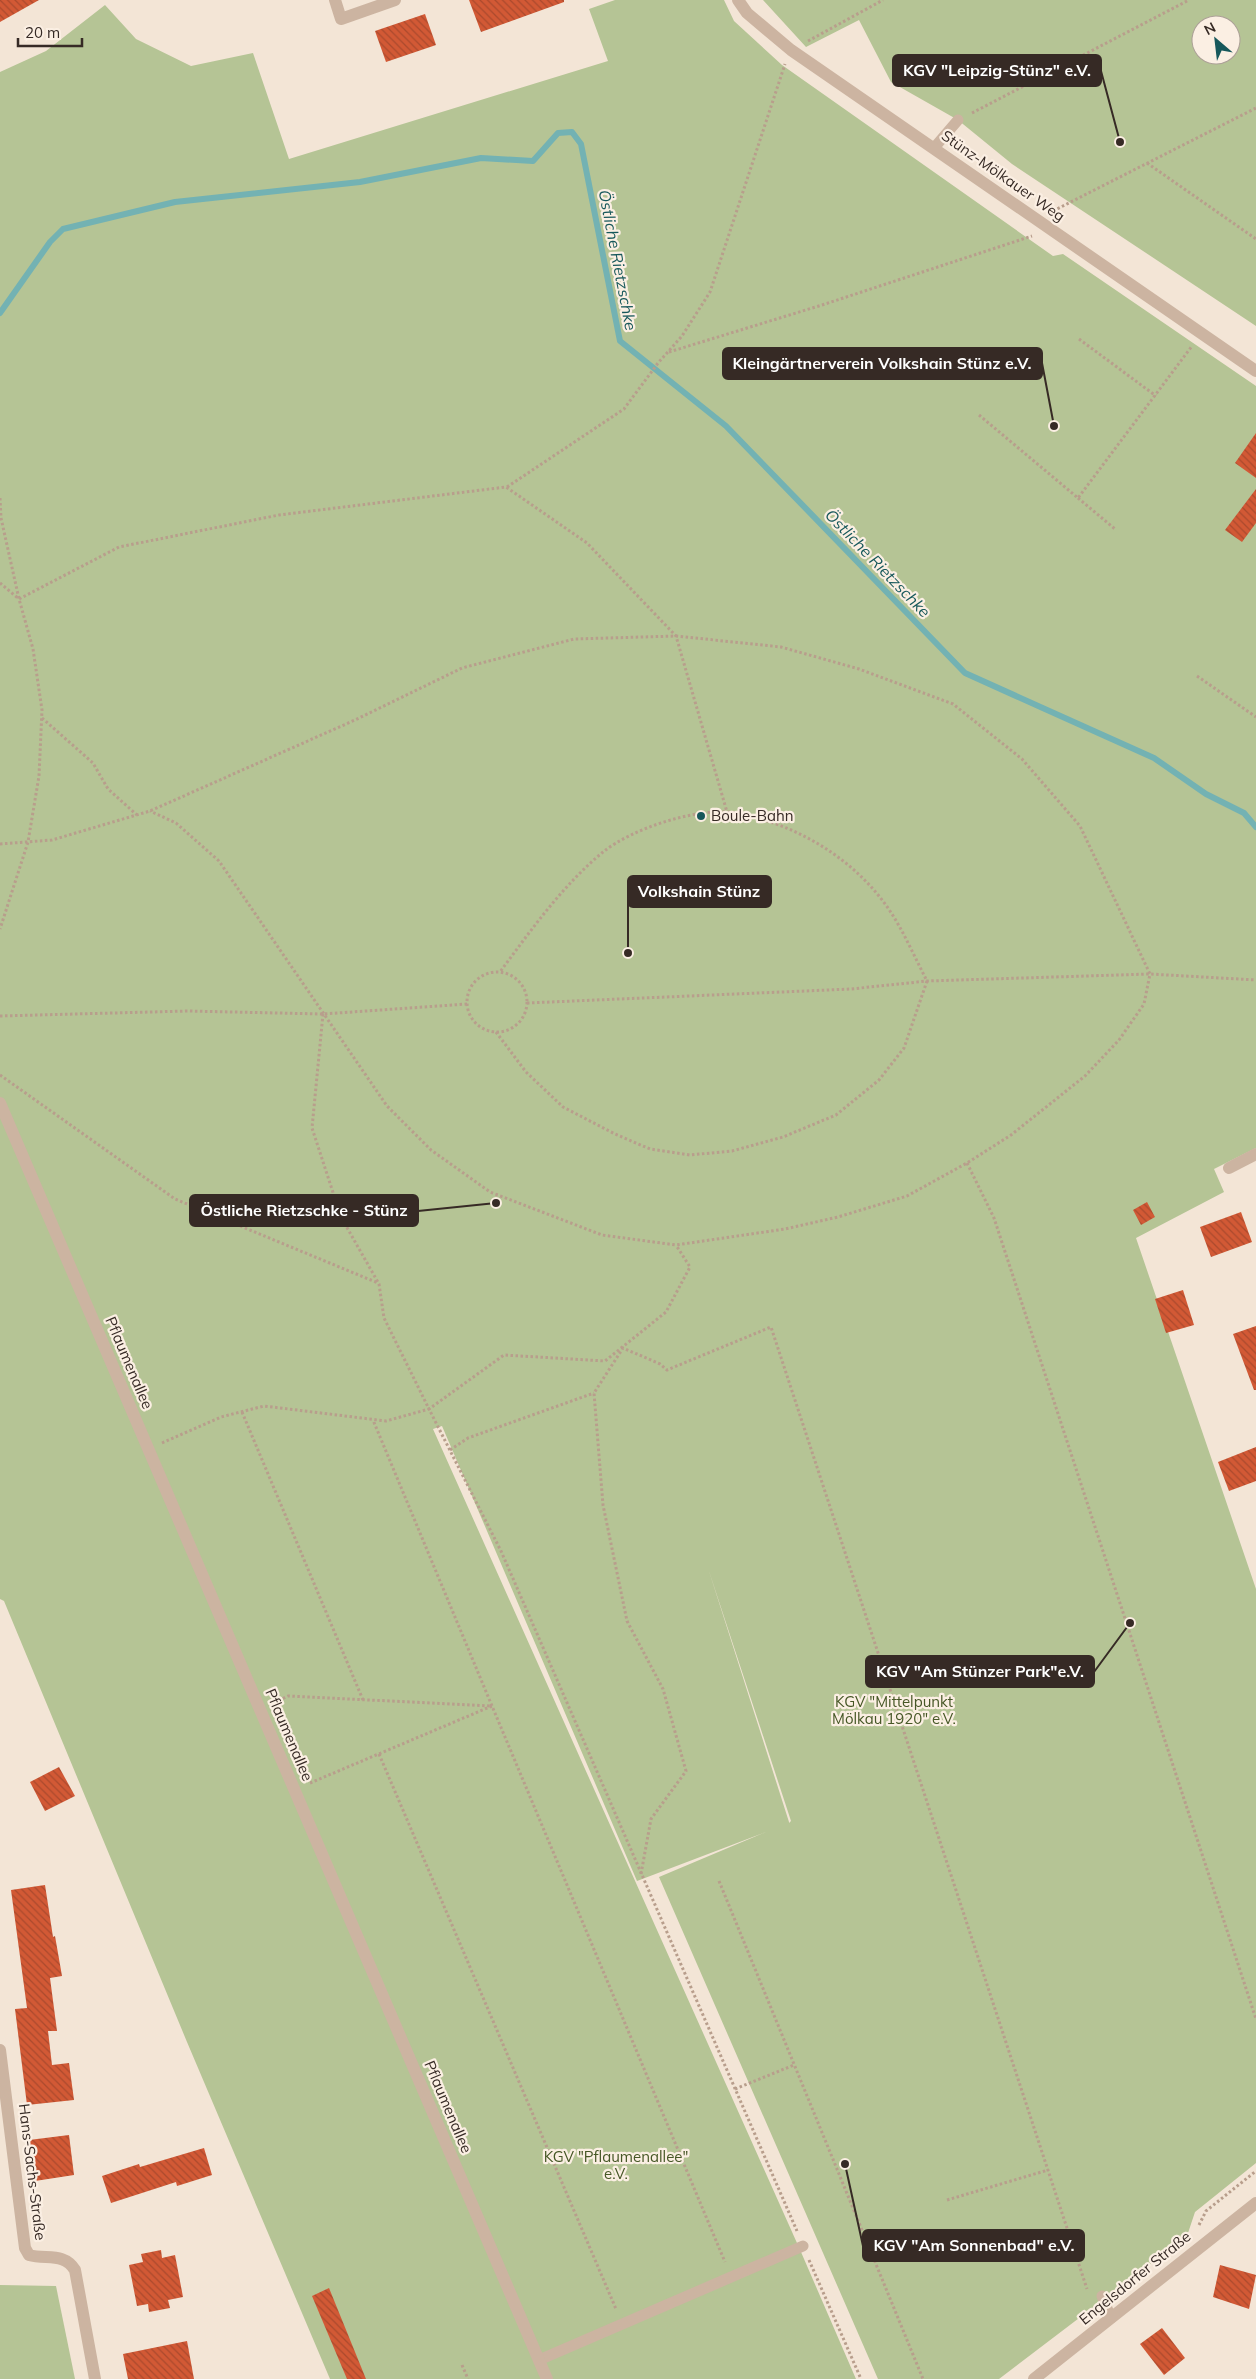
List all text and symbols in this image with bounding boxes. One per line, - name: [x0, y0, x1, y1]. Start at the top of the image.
- scale bar: [18, 15, 81, 47]
- north arrow: [1191, 15, 1241, 65]
- text: N: [1201, 18, 1219, 39]
- text: 20 m: [25, 23, 60, 42]
- callout: KGV "Leipzig-Stünz" e.V.: [893, 55, 1101, 86]
- text: KGV "Leipzig-Stünz" e.V.: [903, 60, 1091, 80]
- street label: Stünz-Mölkauer Weg: [938, 126, 1069, 225]
- water label: Östliche Rietzschke: [595, 188, 642, 332]
- callout: Kleingärtnerverein Volkshain Stünz e.V.: [723, 348, 1042, 379]
- text: Kleingärtnerverein Volkshain Stünz e.V.: [732, 353, 1032, 373]
- water label: Östliche Rietzschke: [821, 505, 935, 622]
- place label: Boule-Bahn: [711, 806, 794, 825]
- marker: Boule-Bahn: [695, 810, 707, 822]
- callout: Volkshain Stünz: [628, 876, 771, 907]
- text: Volkshain Stünz: [637, 881, 760, 901]
- callout: Östliche Rietzschke - Stünz: [190, 1195, 418, 1226]
- text: Östliche Rietzschke - Stünz: [200, 1200, 408, 1220]
- street label: Pflaumenallee: [101, 1314, 157, 1412]
- callout: KGV "Am Stünzer Park"e.V.: [866, 1656, 1094, 1687]
- text: KGV "Am Stünzer Park"e.V.: [876, 1661, 1084, 1681]
- street label: Pflaumenallee: [261, 1686, 317, 1784]
- park label: KGV "Mittelpunkt Mölkau 1920" e.V.: [832, 1692, 956, 1728]
- street label: Pflaumenallee: [420, 2058, 476, 2156]
- street label: Hans-Sachs-Straße: [15, 2103, 50, 2241]
- park label: KGV "Pflaumenallee" e.V.: [544, 2147, 688, 2183]
- street label: Engelsdorfer Straße: [1075, 2227, 1194, 2328]
- callout: KGV "Am Sonnenbad" e.V.: [863, 2230, 1084, 2261]
- text: KGV "Am Sonnenbad" e.V.: [873, 2235, 1075, 2255]

